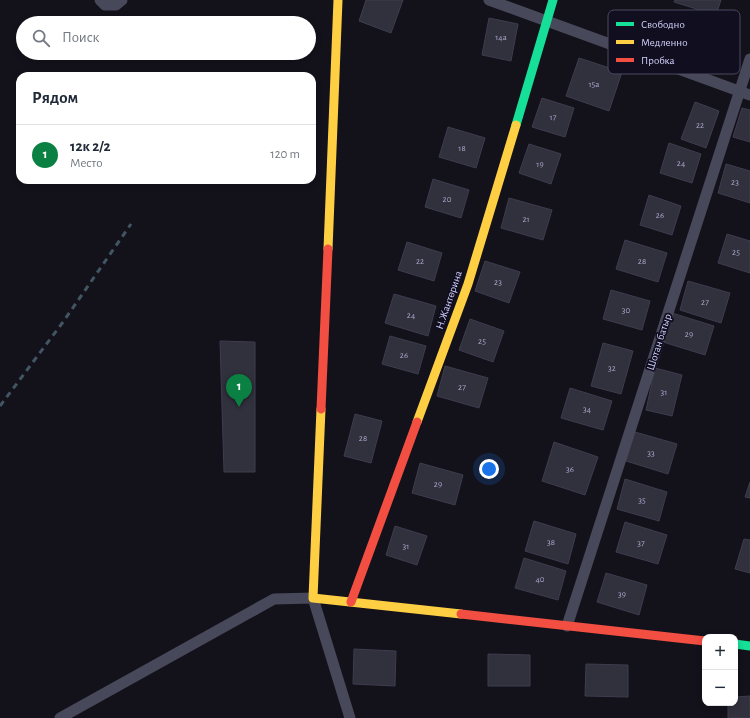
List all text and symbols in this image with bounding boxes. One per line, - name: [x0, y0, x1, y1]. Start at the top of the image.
- legend: [608, 10, 740, 74]
- search box: [16, 16, 316, 60]
- text: Свободно: [641, 19, 685, 30]
- icon: search: [30, 27, 52, 49]
- text: Поиск: [62, 30, 100, 45]
- house number: 14а: [495, 33, 507, 42]
- text: Медленно: [641, 37, 688, 48]
- text: Пробка: [641, 55, 674, 66]
- house number: 15а: [589, 80, 599, 89]
- text: Рядом: [32, 89, 78, 106]
- house number: 17: [550, 113, 557, 122]
- house number: 22: [696, 121, 704, 130]
- text: 12к 2/2: [70, 139, 111, 154]
- house number: 18: [458, 144, 466, 153]
- text: 1: [43, 148, 47, 161]
- text: 120 m: [270, 148, 300, 161]
- text: Место: [70, 157, 102, 170]
- house number: 24: [677, 159, 686, 168]
- house number: 19: [536, 160, 544, 169]
- house number: 23: [731, 178, 739, 187]
- house number: 20: [443, 195, 452, 204]
- house number: 26: [656, 211, 664, 220]
- house number: 21: [522, 215, 530, 224]
- house number: 25: [732, 248, 740, 257]
- house number: 22: [416, 257, 424, 266]
- house number: 28: [638, 257, 646, 266]
- street label: Н.Жантөрина: [434, 269, 464, 331]
- house number: 23: [494, 278, 502, 287]
- house number: 27: [701, 298, 709, 307]
- house number: 30: [622, 306, 630, 315]
- house number: 24: [407, 311, 416, 320]
- street label: Шотан батыр: [645, 312, 673, 372]
- house number: 29: [685, 330, 693, 339]
- house number: 25: [478, 337, 486, 346]
- house number: 26: [400, 351, 408, 360]
- house number: 32: [608, 364, 616, 373]
- pin: 1: [226, 374, 252, 407]
- house number: 27: [458, 383, 466, 392]
- house number: 31: [661, 388, 667, 397]
- house number: 34: [583, 405, 592, 414]
- house number: 28: [359, 434, 367, 443]
- house number: 33: [647, 449, 655, 458]
- your location: [479, 459, 499, 479]
- house number: 36: [566, 465, 574, 474]
- house number: 29: [434, 480, 442, 489]
- house number: 35: [638, 496, 646, 505]
- house number: 38: [547, 538, 555, 547]
- house number: 37: [637, 539, 645, 548]
- house number: 31: [403, 542, 409, 551]
- house number: 40: [535, 575, 545, 584]
- house number: 39: [618, 590, 626, 599]
- map controls: [702, 634, 738, 706]
- button: +: [702, 634, 738, 670]
- button: −: [702, 670, 738, 706]

